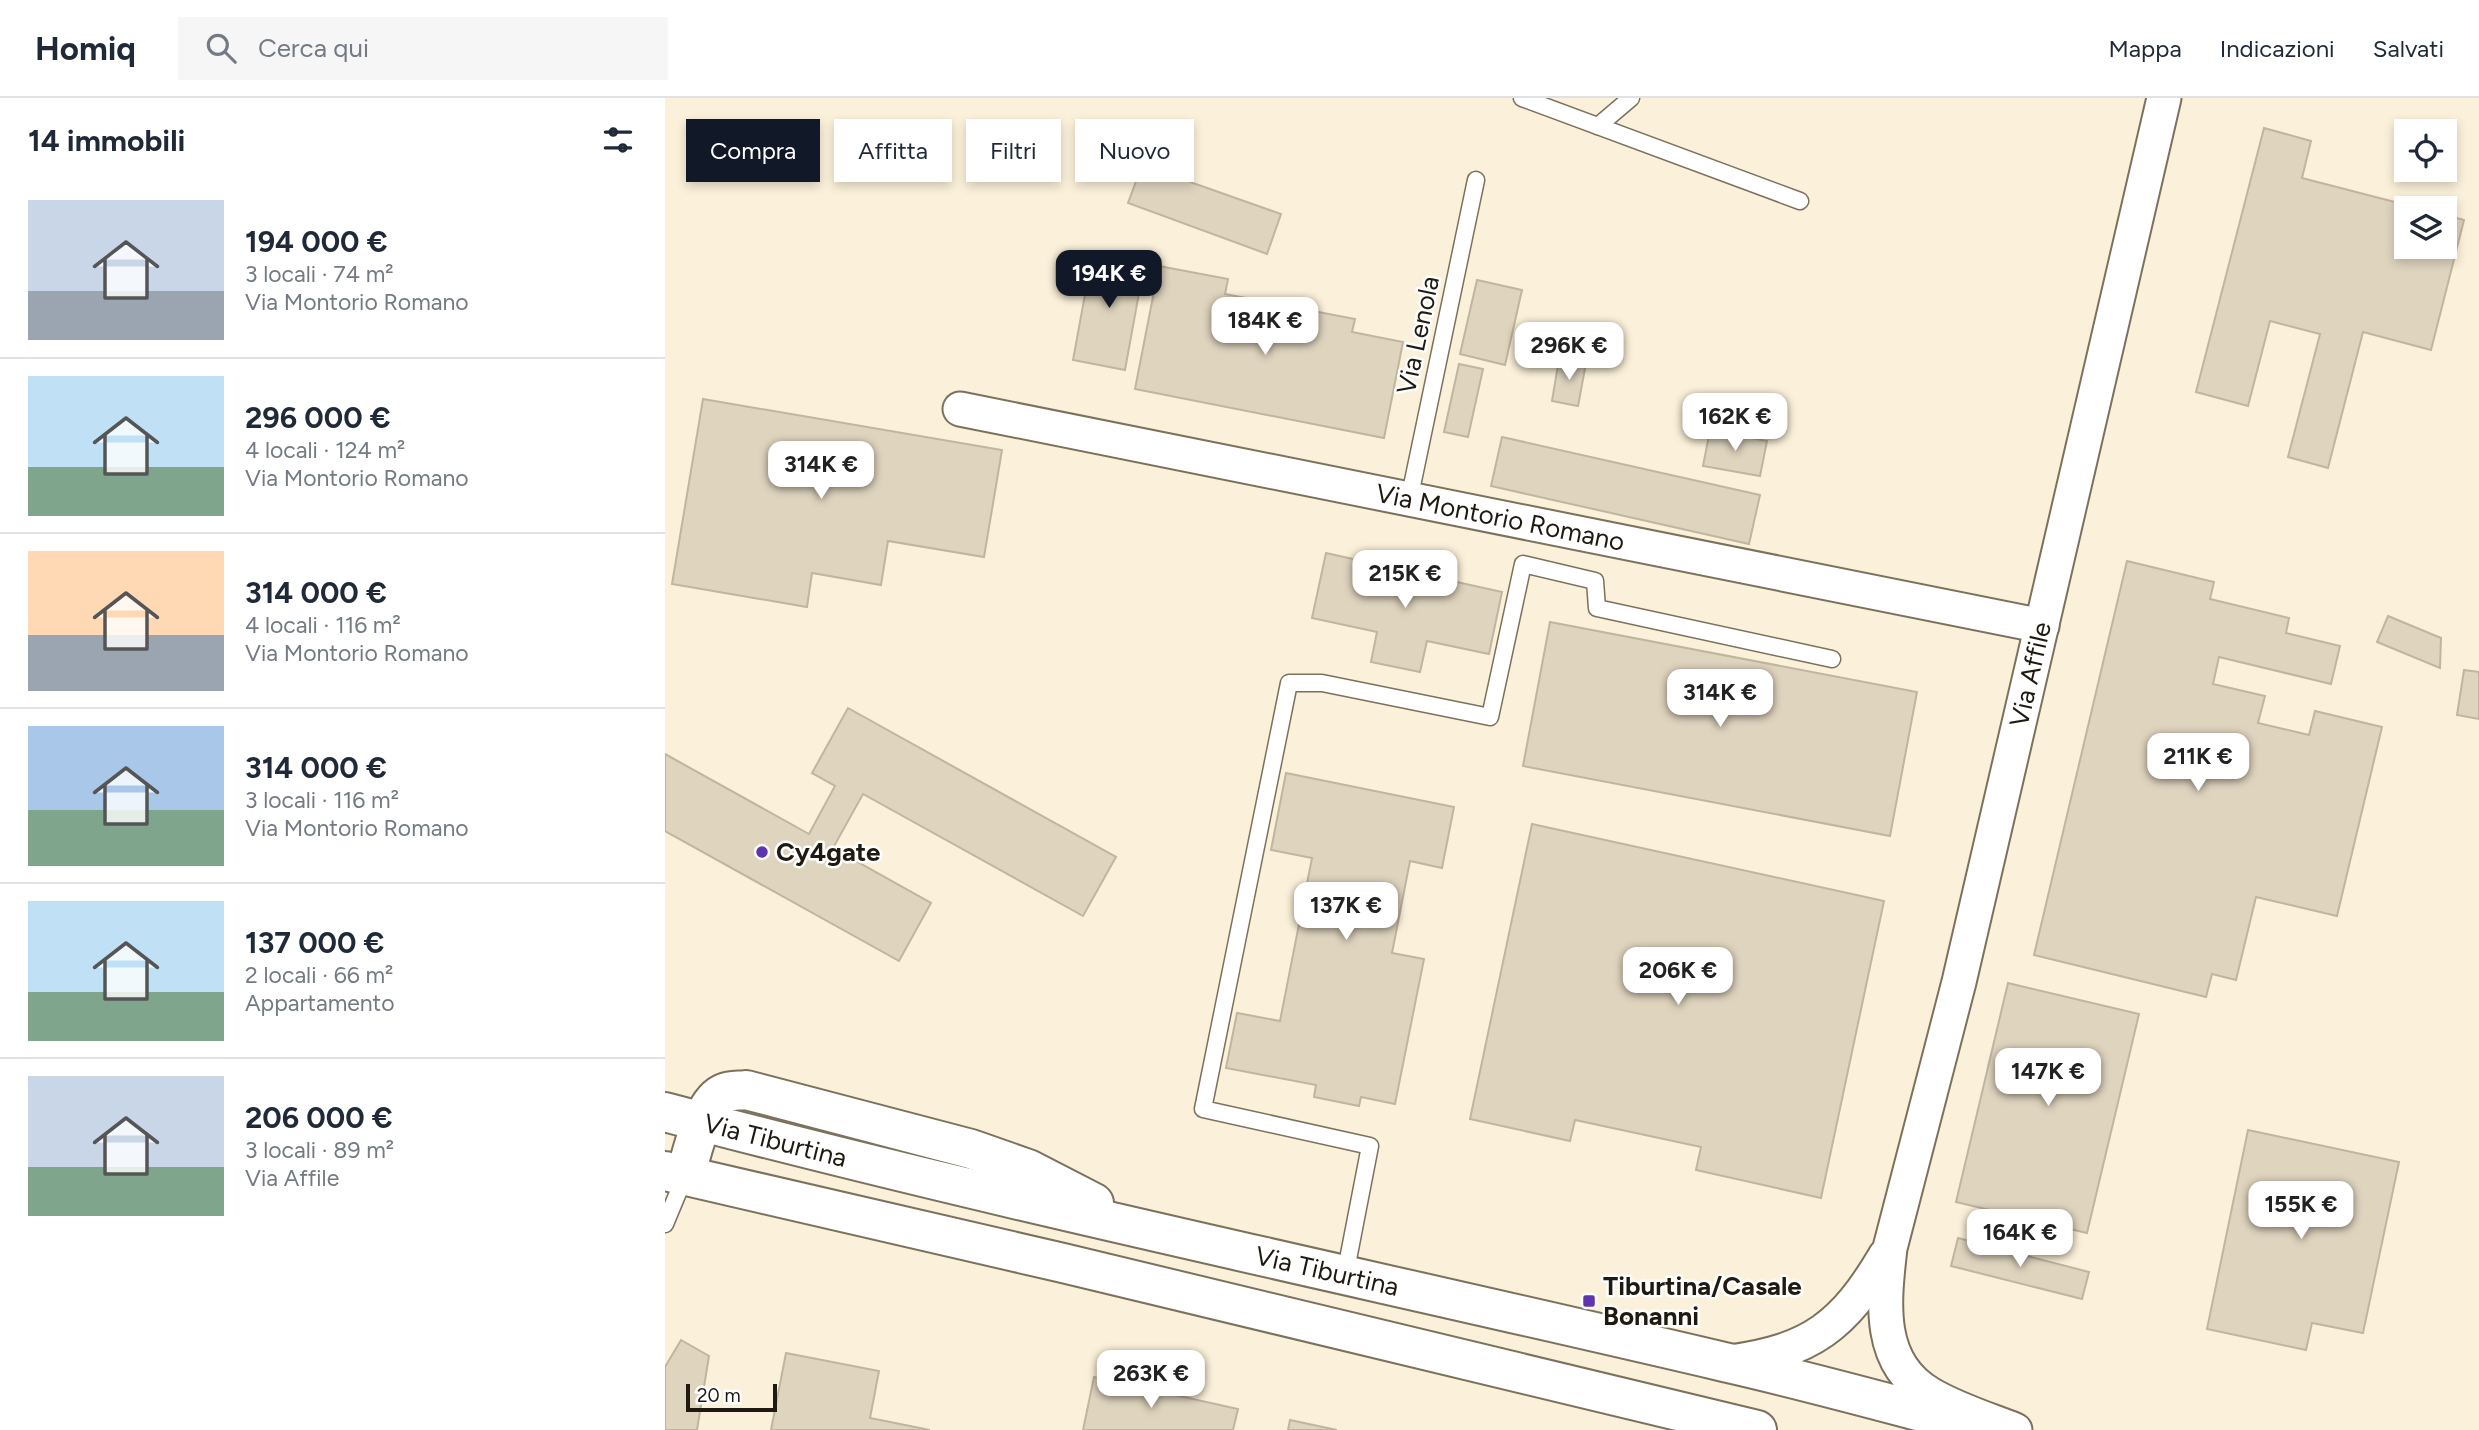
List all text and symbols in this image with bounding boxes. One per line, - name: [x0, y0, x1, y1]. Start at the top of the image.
- search box: [178, 17, 668, 80]
- text: Homiq: [35, 29, 136, 68]
- icon: search: [202, 29, 240, 67]
- text: Cerca qui: [258, 32, 369, 64]
- text: Mappa: [2109, 34, 2182, 63]
- text: Indicazioni: [2220, 34, 2335, 63]
- text: Salvati: [2373, 34, 2444, 63]
- chip: Compra: [686, 119, 820, 182]
- chip: Affitta: [834, 119, 952, 182]
- chip: Filtri: [966, 119, 1061, 182]
- chip: Nuovo: [1075, 119, 1194, 182]
- map controls: [2394, 119, 2457, 259]
- button: locate: [2394, 119, 2457, 182]
- icon: filters: [599, 121, 637, 159]
- text: 14 immobili: [28, 122, 185, 159]
- button: layers: [2394, 196, 2457, 259]
- text: 194 000 €: [245, 223, 388, 260]
- icon: home: [84, 228, 168, 312]
- pin: 194K €: [1052, 250, 1166, 310]
- text: 194K €: [1072, 259, 1146, 287]
- text: 3 locali · 74 m²: [245, 260, 394, 288]
- street label: Via Lenola: [1390, 273, 1446, 397]
- text: Via Montorio Romano: [245, 288, 469, 316]
- pin: 184K €: [1208, 298, 1322, 357]
- text: 184K €: [1227, 306, 1303, 334]
- pin: 296K €: [1512, 322, 1626, 382]
- text: 296K €: [1531, 331, 1607, 359]
- pin: 162K €: [1678, 394, 1792, 453]
- text: 296 000 €: [245, 399, 391, 436]
- text: 162K €: [1698, 402, 1772, 430]
- icon: home: [84, 404, 168, 488]
- text: 4 locali · 124 m²: [245, 436, 405, 464]
- pin: 314K €: [764, 442, 878, 501]
- text: 314K €: [784, 450, 858, 478]
- text: Via Montorio Romano: [245, 464, 469, 492]
- street label: Via Montorio Romano: [1373, 477, 1627, 558]
- pin: 215K €: [1348, 550, 1462, 610]
- text: 215K €: [1368, 559, 1442, 587]
- text: 314 000 €: [245, 574, 387, 611]
- icon: home: [84, 579, 168, 663]
- text: 4 locali · 116 m²: [245, 611, 401, 639]
- street label: Via Affile: [2003, 619, 2058, 730]
- text: Via Montorio Romano: [245, 639, 469, 667]
- pin: 314K €: [1663, 670, 1777, 729]
- text: 314K €: [1683, 678, 1757, 706]
- pin: 211K €: [2141, 734, 2255, 793]
- text: 211K €: [2163, 742, 2233, 770]
- text: 314 000 €: [245, 749, 387, 786]
- icon: home: [84, 754, 168, 838]
- text: 3 locali · 116 m²: [245, 786, 399, 814]
- text: Via Montorio Romano: [245, 814, 469, 842]
- place label: Cy4gate: [776, 836, 880, 868]
- marker: Cy4gate: [754, 844, 770, 860]
- pin: 137K €: [1289, 882, 1403, 942]
- text: 137K €: [1310, 891, 1382, 919]
- text: 137 000 €: [245, 924, 384, 961]
- icon: home: [84, 929, 168, 1013]
- pin: 206K €: [1621, 948, 1735, 1007]
- text: 206K €: [1639, 956, 1717, 984]
- text: 2 locali · 66 m²: [245, 961, 393, 989]
- text: Appartamento: [245, 989, 395, 1017]
- pin: 147K €: [1991, 1048, 2105, 1108]
- text: 147K €: [2011, 1057, 2085, 1085]
- text: 206 000 €: [245, 1099, 393, 1136]
- icon: home: [84, 1104, 168, 1188]
- street label: Via Tiburtina: [700, 1107, 850, 1174]
- text: 3 locali · 89 m²: [245, 1136, 394, 1164]
- text: Via Affile: [245, 1164, 339, 1192]
- pin: 155K €: [2244, 1182, 2358, 1241]
- text: 155K €: [2264, 1190, 2338, 1218]
- pin: 164K €: [1963, 1210, 2077, 1269]
- text: 164K €: [1983, 1218, 2057, 1246]
- street label: Via Tiburtina: [1252, 1239, 1402, 1303]
- place label: Tiburtina/Casale Bonanni: [1603, 1270, 1802, 1332]
- marker: Tiburtina/Casale Bonanni: [1581, 1293, 1597, 1309]
- pin: 263K €: [1094, 1350, 1208, 1410]
- text: 263K €: [1113, 1359, 1189, 1387]
- scale bar: [686, 1381, 777, 1413]
- text: 20 m: [697, 1384, 741, 1407]

